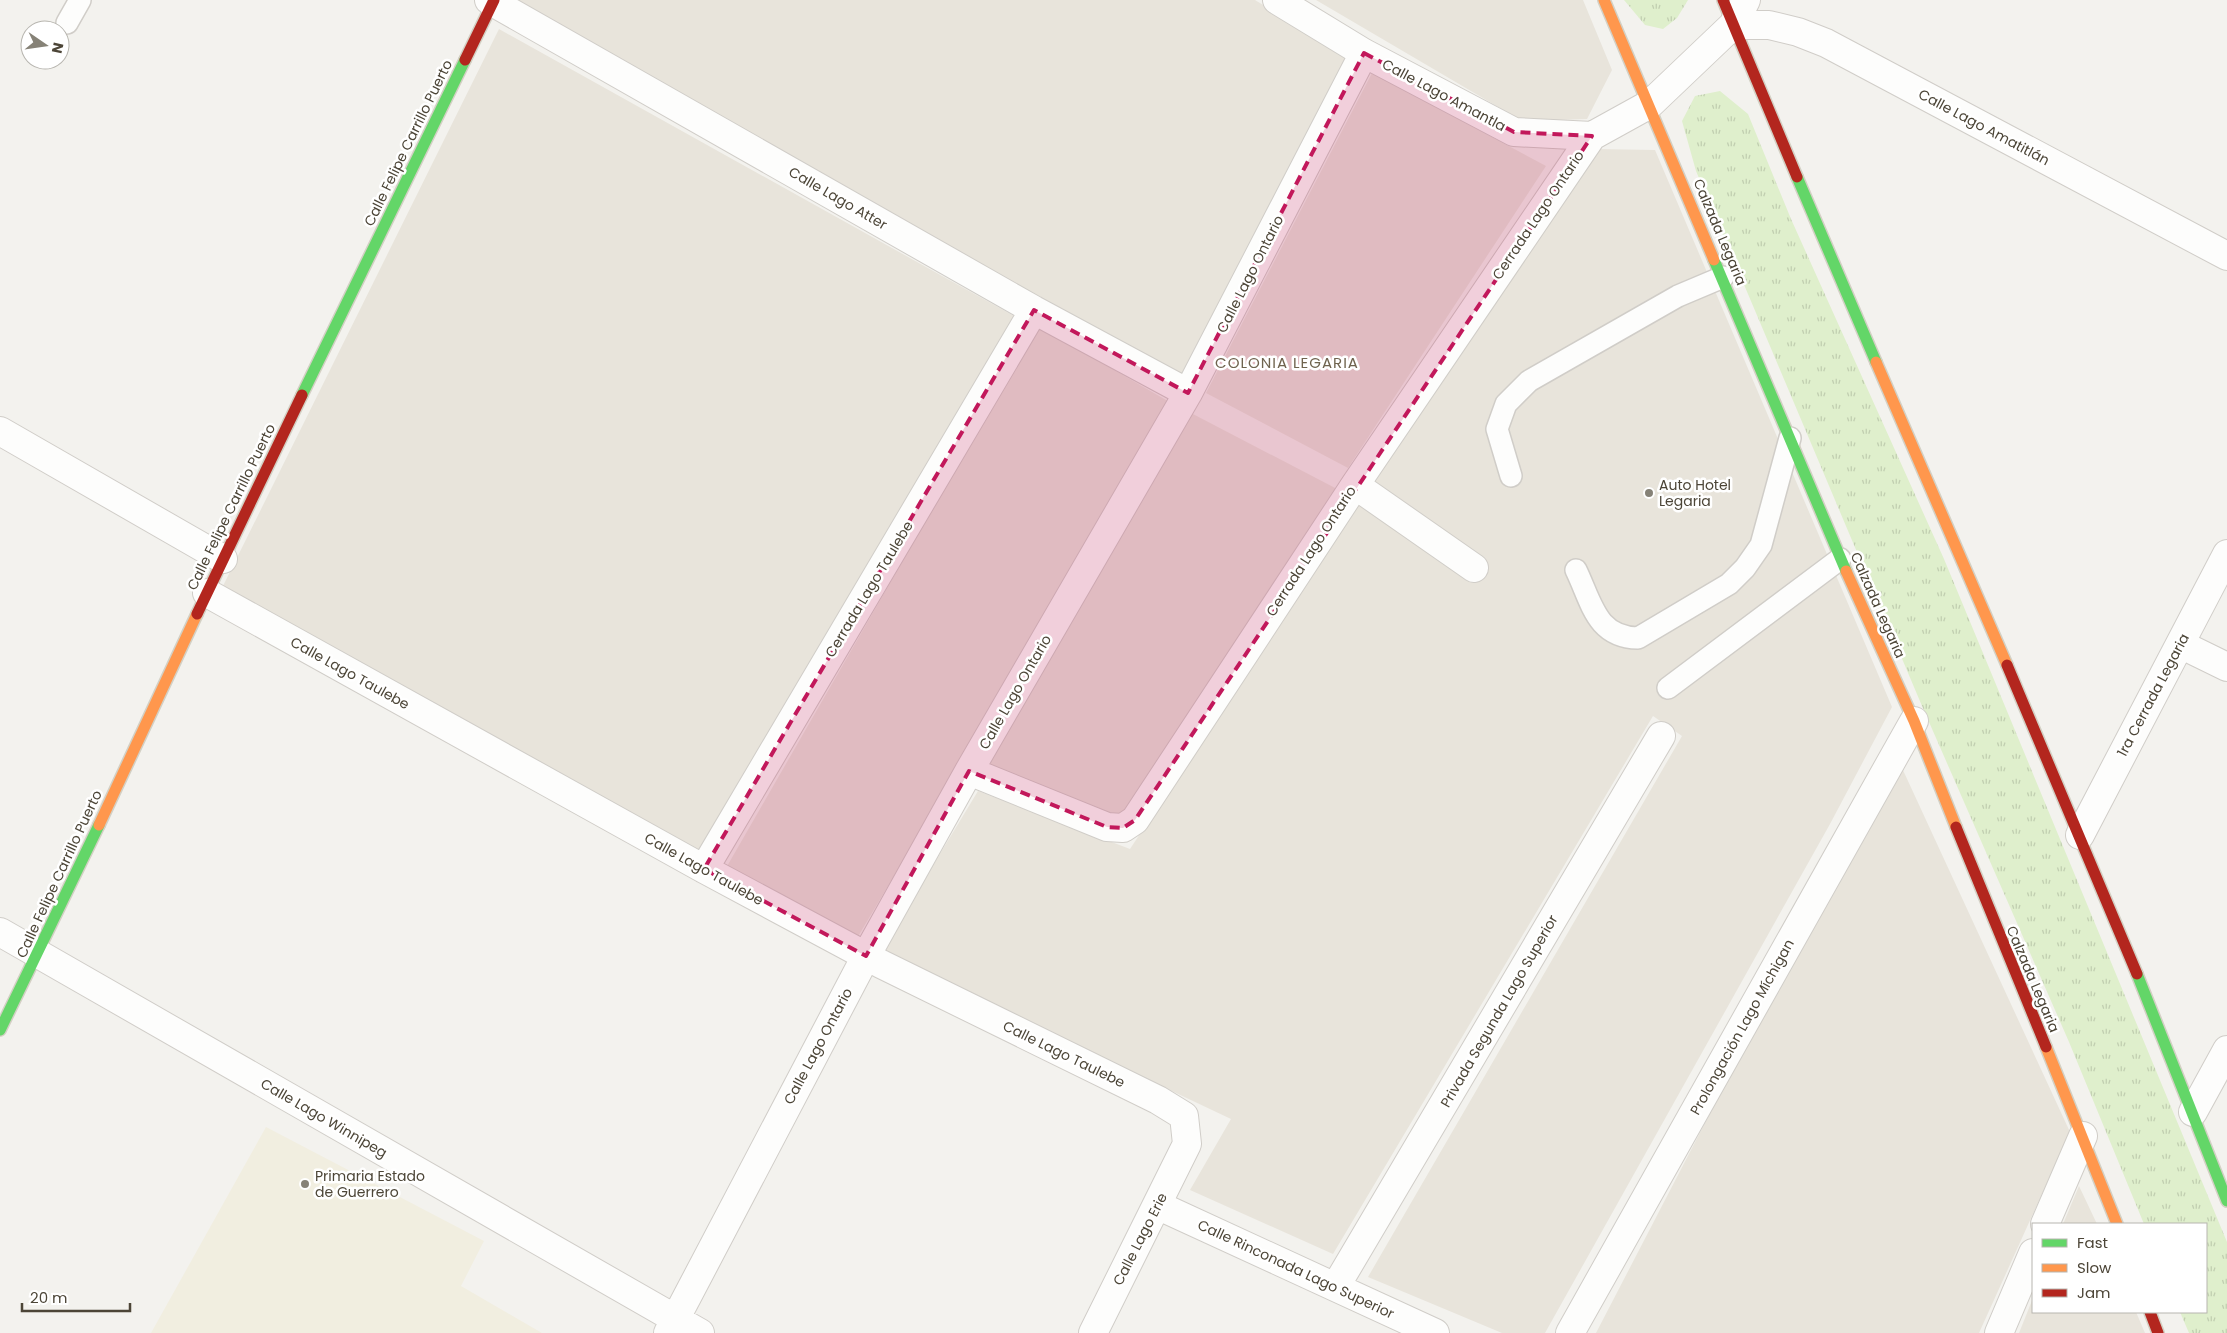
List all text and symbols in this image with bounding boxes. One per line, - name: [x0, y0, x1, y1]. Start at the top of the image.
- north arrow: [20, 20, 70, 70]
- text: N: [47, 41, 69, 55]
- street label: Calle Lago Amantla: [1379, 54, 1509, 136]
- street label: Calle Felipe Carrillo Puerto: [359, 56, 457, 230]
- street label: Calle Lago Amatitlán: [1915, 84, 2053, 170]
- street label: Cerrada Lago Ontario: [1487, 146, 1589, 284]
- street label: Calle Lago Atter: [785, 162, 891, 234]
- street label: Calzada Legaria: [1689, 176, 1751, 288]
- street label: Calle Lago Ontario: [1212, 212, 1288, 336]
- district label: COLONIA LEGARIA: [1215, 352, 1359, 373]
- street label: Calle Felipe Carrillo Puerto: [182, 420, 280, 594]
- place label: Auto Hotel Legaria: [1659, 475, 1731, 511]
- street label: Cerrada Lago Ontario: [1261, 482, 1361, 620]
- marker: Auto Hotel Legaria: [1643, 487, 1655, 499]
- street label: Cerrada Lago Taulebe: [820, 517, 918, 661]
- street label: Calzada Legaria: [1846, 549, 1910, 661]
- street label: 1ra Cerrada Legaria: [2112, 630, 2194, 760]
- street label: Calle Lago Ontario: [974, 631, 1056, 753]
- street label: Calle Lago Taulebe: [287, 632, 414, 714]
- street label: Calle Felipe Carrillo Puerto: [11, 787, 107, 961]
- street label: Calle Lago Taulebe: [641, 828, 768, 910]
- street label: Privada Segunda Lago Superior: [1435, 911, 1563, 1111]
- street label: Calzada Legaria: [2002, 923, 2064, 1035]
- street label: Prolongación Lago Míchigan: [1685, 935, 1799, 1119]
- street label: Calle Lago Ontario: [779, 984, 857, 1108]
- street label: Calle Lago Taulebe: [1000, 1016, 1129, 1092]
- street label: Calle Lago Winnipeg: [257, 1074, 391, 1162]
- place label: Primaria Estado de Guerrero: [315, 1166, 425, 1202]
- marker: Primaria Estado de Guerrero: [299, 1178, 311, 1190]
- street label: Calle Lago Erie: [1108, 1189, 1172, 1289]
- street label: Calle Rinconada Lago Superior: [1194, 1215, 1398, 1323]
- legend: [2032, 1223, 2207, 1313]
- text: Fast: [2077, 1232, 2108, 1253]
- text: Slow: [2077, 1257, 2112, 1278]
- scale bar: [22, 1280, 130, 1312]
- text: Jam: [2077, 1282, 2111, 1303]
- text: 20 m: [30, 1287, 68, 1308]

